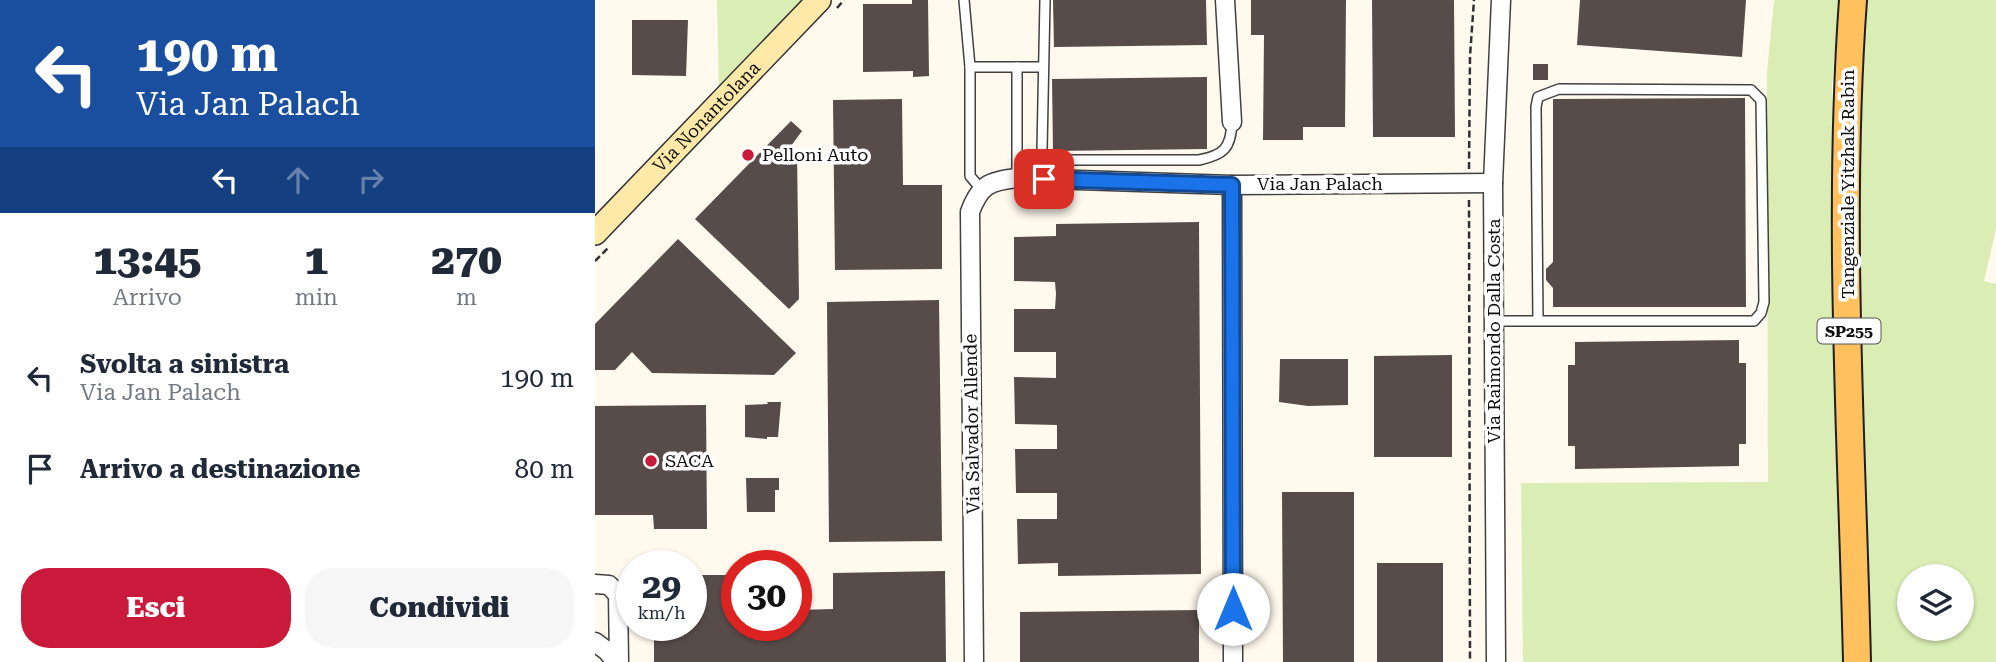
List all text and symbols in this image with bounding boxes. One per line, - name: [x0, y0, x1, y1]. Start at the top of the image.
- text: 190 m: [136, 26, 278, 83]
- icon: left: [21, 28, 112, 119]
- street label: Via Nonantolana: [648, 57, 764, 176]
- street label: Tangenziale Yitzhak Rabin: [1837, 69, 1858, 299]
- text: Via Jan Palach: [136, 85, 360, 123]
- place label: Pelloni Auto: [762, 144, 868, 165]
- marker: Pelloni Auto: [740, 147, 756, 163]
- pin: [1014, 149, 1074, 209]
- icon: arrive: [1025, 160, 1063, 198]
- icon: left: [206, 161, 244, 199]
- icon: ahead: [279, 161, 317, 199]
- icon: right: [352, 161, 390, 199]
- street label: Via Jan Palach: [1257, 173, 1383, 194]
- street label: Via Raimondo Dalla Costa: [1483, 218, 1504, 443]
- text: 13:45: [93, 235, 201, 284]
- text: 1: [304, 235, 328, 284]
- text: 270: [431, 235, 502, 284]
- text: Arrivo: [113, 284, 182, 311]
- text: min: [295, 284, 338, 311]
- text: m: [456, 284, 477, 311]
- road number: SP255: [1817, 318, 1881, 344]
- street label: Via Salvador Allende: [959, 334, 984, 514]
- text: Svolta a sinistra: [80, 349, 289, 379]
- icon: left: [21, 359, 59, 397]
- text: 190 m: [500, 363, 574, 393]
- text: Via Jan Palach: [80, 379, 241, 406]
- icon: arrive: [21, 450, 59, 488]
- place label: SACA: [665, 450, 714, 471]
- marker: SACA: [643, 453, 659, 469]
- text: Arrivo a destinazione: [80, 454, 361, 484]
- text: 80 m: [515, 454, 574, 484]
- speed limit sign: 30: [721, 550, 812, 641]
- map controls: [1897, 564, 1974, 641]
- button: layers: [1897, 564, 1974, 641]
- text: 29: [642, 566, 681, 607]
- button: Esci: [21, 568, 291, 648]
- button: Condividi: [305, 568, 574, 648]
- position arrow: [1196, 572, 1270, 646]
- text: km/h: [637, 602, 686, 623]

